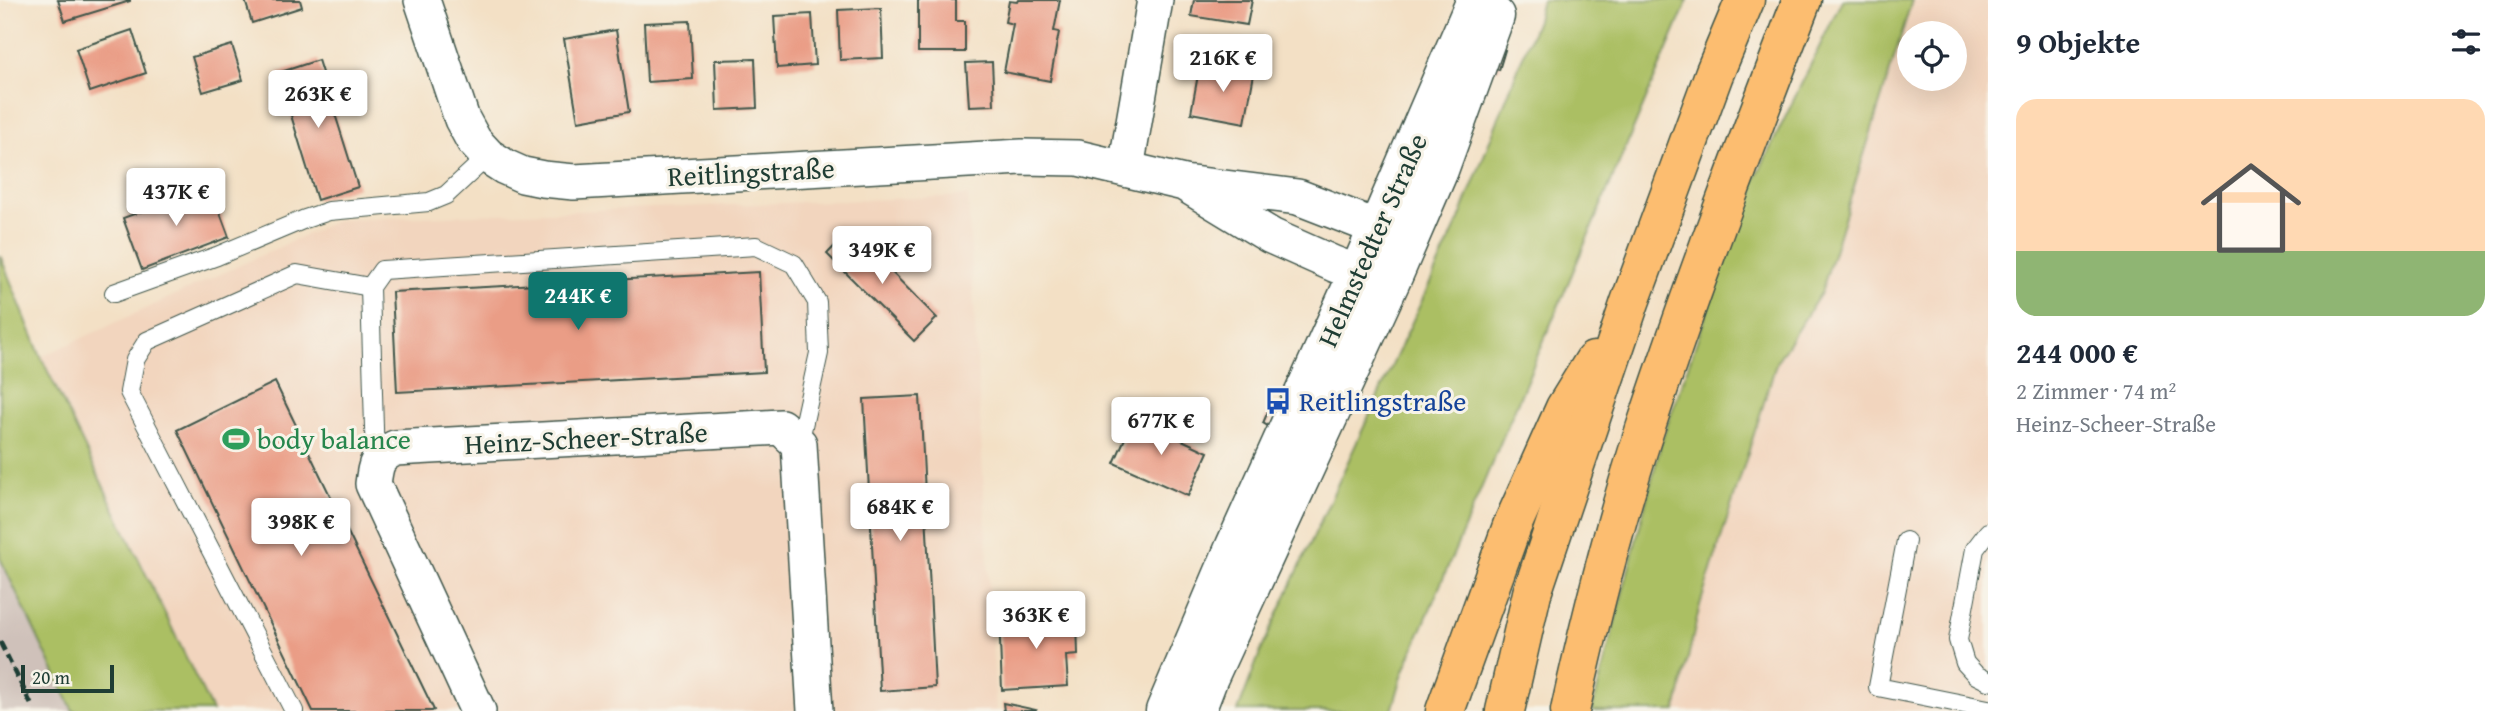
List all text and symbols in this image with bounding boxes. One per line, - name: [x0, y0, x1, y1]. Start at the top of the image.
- text: 9 Objekte: [2016, 20, 2140, 64]
- map controls: [1897, 21, 1967, 91]
- button: locate: [1897, 21, 1967, 91]
- icon: filters: [2447, 23, 2485, 61]
- pin: 216K €: [1166, 34, 1280, 94]
- text: 216K €: [1189, 40, 1257, 73]
- pin: 263K €: [261, 71, 375, 130]
- text: 263K €: [284, 76, 352, 109]
- street label: Helmstedter Straße: [1306, 126, 1437, 353]
- icon: home: [2188, 145, 2314, 271]
- street label: Reitlingstraße: [666, 147, 836, 196]
- pin: 437K €: [119, 168, 233, 228]
- text: 437K €: [142, 174, 210, 207]
- pin: 349K €: [825, 226, 939, 286]
- text: 349K €: [848, 232, 916, 265]
- pin: 244K €: [521, 272, 635, 332]
- text: 244K €: [544, 278, 612, 311]
- text: 244 000 €: [2016, 330, 2138, 374]
- text: 2 Zimmer · 74 m²: [2016, 374, 2176, 407]
- place label: Reitlingstraße: [1299, 380, 1466, 421]
- bus stop icon: Reitlingstraße: [1263, 386, 1293, 416]
- pin: 677K €: [1104, 398, 1218, 457]
- text: 677K €: [1127, 403, 1195, 436]
- text: Heinz-Scheer-Straße: [2016, 407, 2216, 440]
- street label: Heinz-Scheer-Straße: [463, 411, 709, 464]
- place label: body balance: [257, 418, 411, 459]
- sports icon: body balance: [221, 424, 251, 454]
- pin: 684K €: [843, 484, 957, 543]
- text: 684K €: [866, 489, 934, 522]
- pin: 398K €: [244, 498, 358, 558]
- text: 398K €: [267, 504, 335, 537]
- pin: 363K €: [979, 592, 1093, 651]
- text: 363K €: [1002, 597, 1070, 630]
- scale bar: [21, 662, 114, 694]
- text: 20 m: [32, 663, 70, 691]

